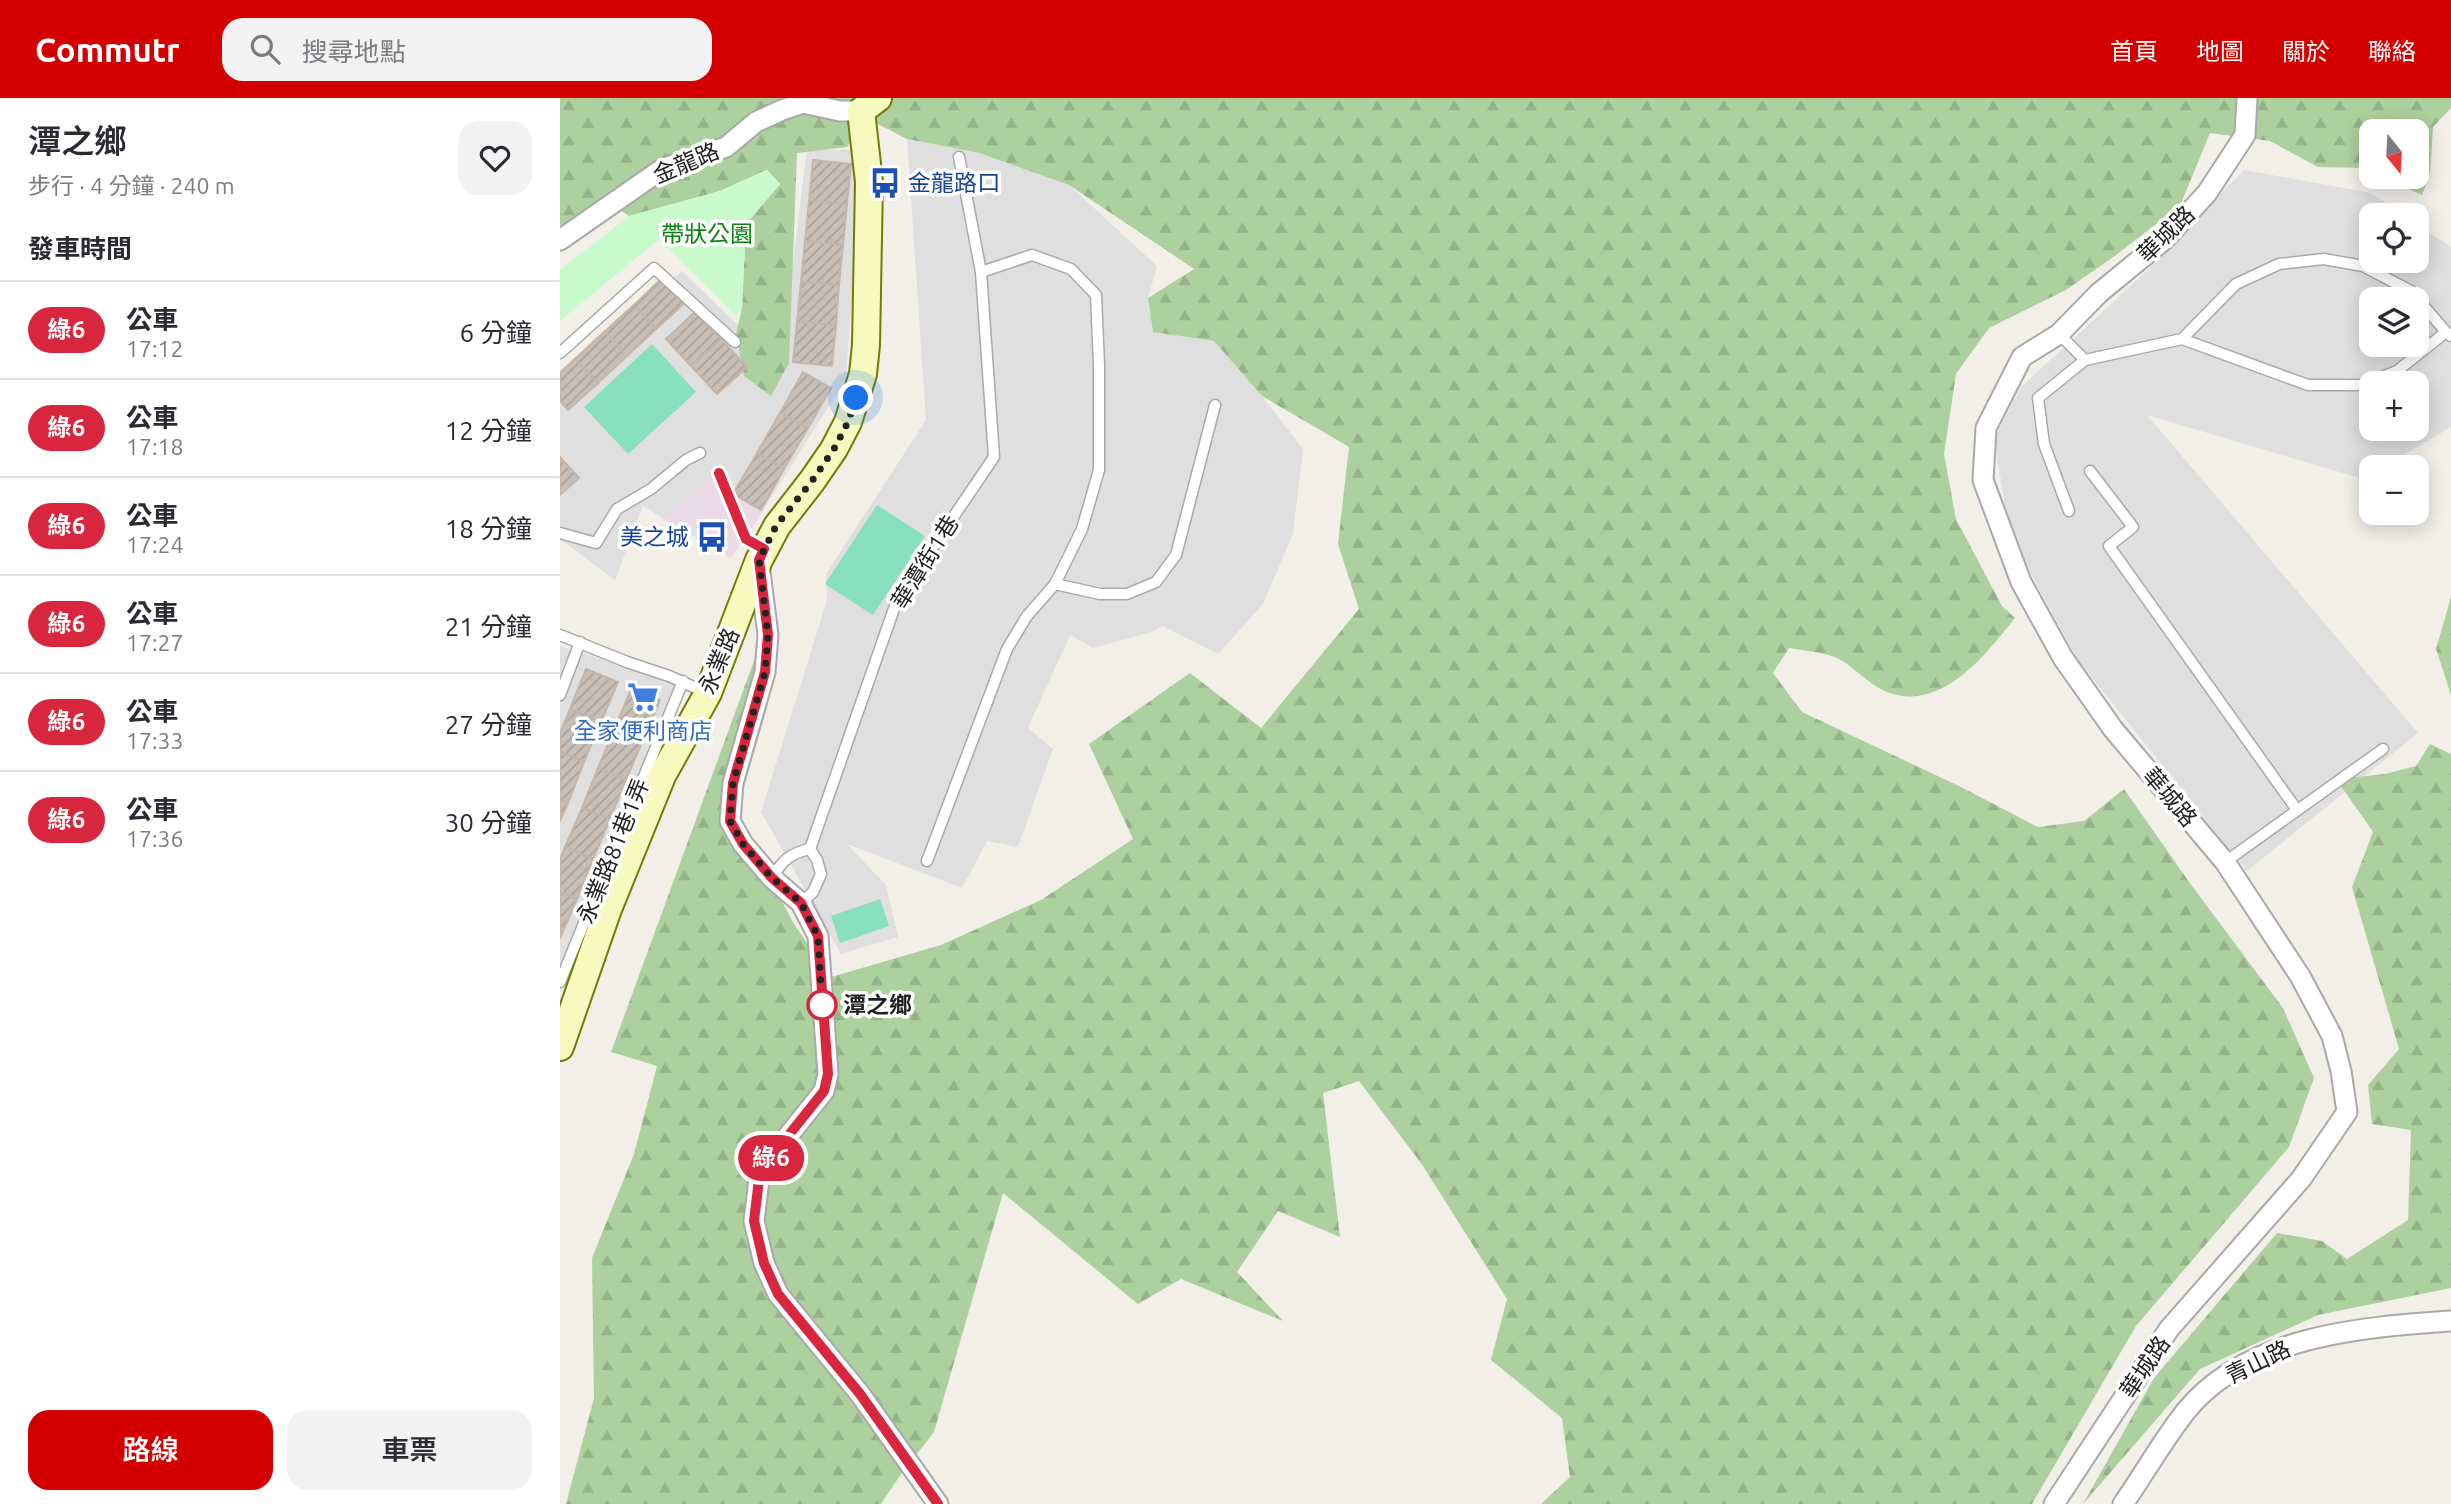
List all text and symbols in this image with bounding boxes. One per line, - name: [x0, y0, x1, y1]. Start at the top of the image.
- search box: [222, 18, 712, 81]
- icon: search: [246, 30, 284, 68]
- text: Commutr: [35, 31, 180, 68]
- text: 搜尋地點: [302, 37, 406, 66]
- text: 首頁: [2110, 38, 2158, 65]
- text: 地圖: [2196, 38, 2244, 65]
- text: 關於: [2282, 38, 2330, 65]
- text: 聯絡: [2368, 38, 2416, 65]
- north arrow: [2359, 119, 2429, 189]
- map controls: [2359, 119, 2429, 525]
- button: heart: [458, 121, 532, 195]
- text: 潭之鄉: [28, 122, 127, 159]
- street label: 金龍路: [649, 138, 722, 188]
- bus stop icon: 金龍路口: [868, 166, 902, 200]
- place label: 金龍路口: [908, 170, 1000, 195]
- text: 步行 · 4 分鐘 · 240 m: [28, 173, 235, 198]
- street label: 華城路: [2132, 201, 2199, 267]
- button: locate: [2359, 203, 2429, 273]
- park label: 帶狀公園: [661, 221, 753, 246]
- text: 發車時間: [28, 234, 132, 263]
- button: layers: [2359, 287, 2429, 357]
- text: 公車: [126, 305, 178, 334]
- text: 綠6: [48, 316, 85, 343]
- text: 6 分鐘: [459, 318, 532, 347]
- text: 17:12: [126, 336, 184, 361]
- button: +: [2359, 371, 2429, 441]
- your location: [838, 380, 873, 415]
- text: 公車: [126, 403, 178, 432]
- text: 綠6: [48, 414, 85, 441]
- text: 12 分鐘: [445, 416, 532, 445]
- text: 17:18: [126, 434, 184, 459]
- button: −: [2359, 455, 2429, 525]
- text: 公車: [126, 501, 178, 530]
- street label: 華潭街1巷: [886, 511, 963, 613]
- text: 綠6: [48, 512, 85, 539]
- text: 18 分鐘: [445, 514, 532, 543]
- bus stop icon: 美之城: [695, 520, 729, 554]
- place label: 美之城: [620, 524, 689, 549]
- text: 17:24: [126, 532, 184, 557]
- text: 公車: [126, 599, 178, 628]
- text: 綠6: [48, 610, 85, 637]
- text: 21 分鐘: [445, 612, 532, 641]
- street label: 永業路: [694, 624, 744, 697]
- text: 17:27: [126, 630, 184, 655]
- supermarket icon: 全家便利商店: [626, 680, 660, 714]
- text: 公車: [126, 697, 178, 726]
- text: 綠6: [48, 708, 85, 735]
- text: 27 分鐘: [445, 710, 532, 739]
- place label: 全家便利商店: [574, 718, 712, 743]
- text: 17:33: [126, 728, 184, 753]
- street label: 華城路: [2139, 762, 2202, 831]
- street label: 永業路81巷1弄: [572, 775, 653, 927]
- text: 公車: [126, 795, 178, 824]
- text: 綠6: [48, 806, 85, 833]
- text: 30 分鐘: [445, 808, 532, 837]
- text: 17:36: [126, 826, 184, 851]
- marker: 潭之鄉: [807, 990, 837, 1020]
- place label: 潭之鄉: [843, 992, 912, 1017]
- line badge: 綠6: [740, 1135, 802, 1181]
- text: 綠6: [752, 1144, 790, 1171]
- street label: 華城路: [2115, 1331, 2174, 1402]
- street label: 青山路: [2221, 1335, 2294, 1388]
- button: 路線: [28, 1410, 273, 1490]
- button: 車票: [287, 1410, 532, 1490]

